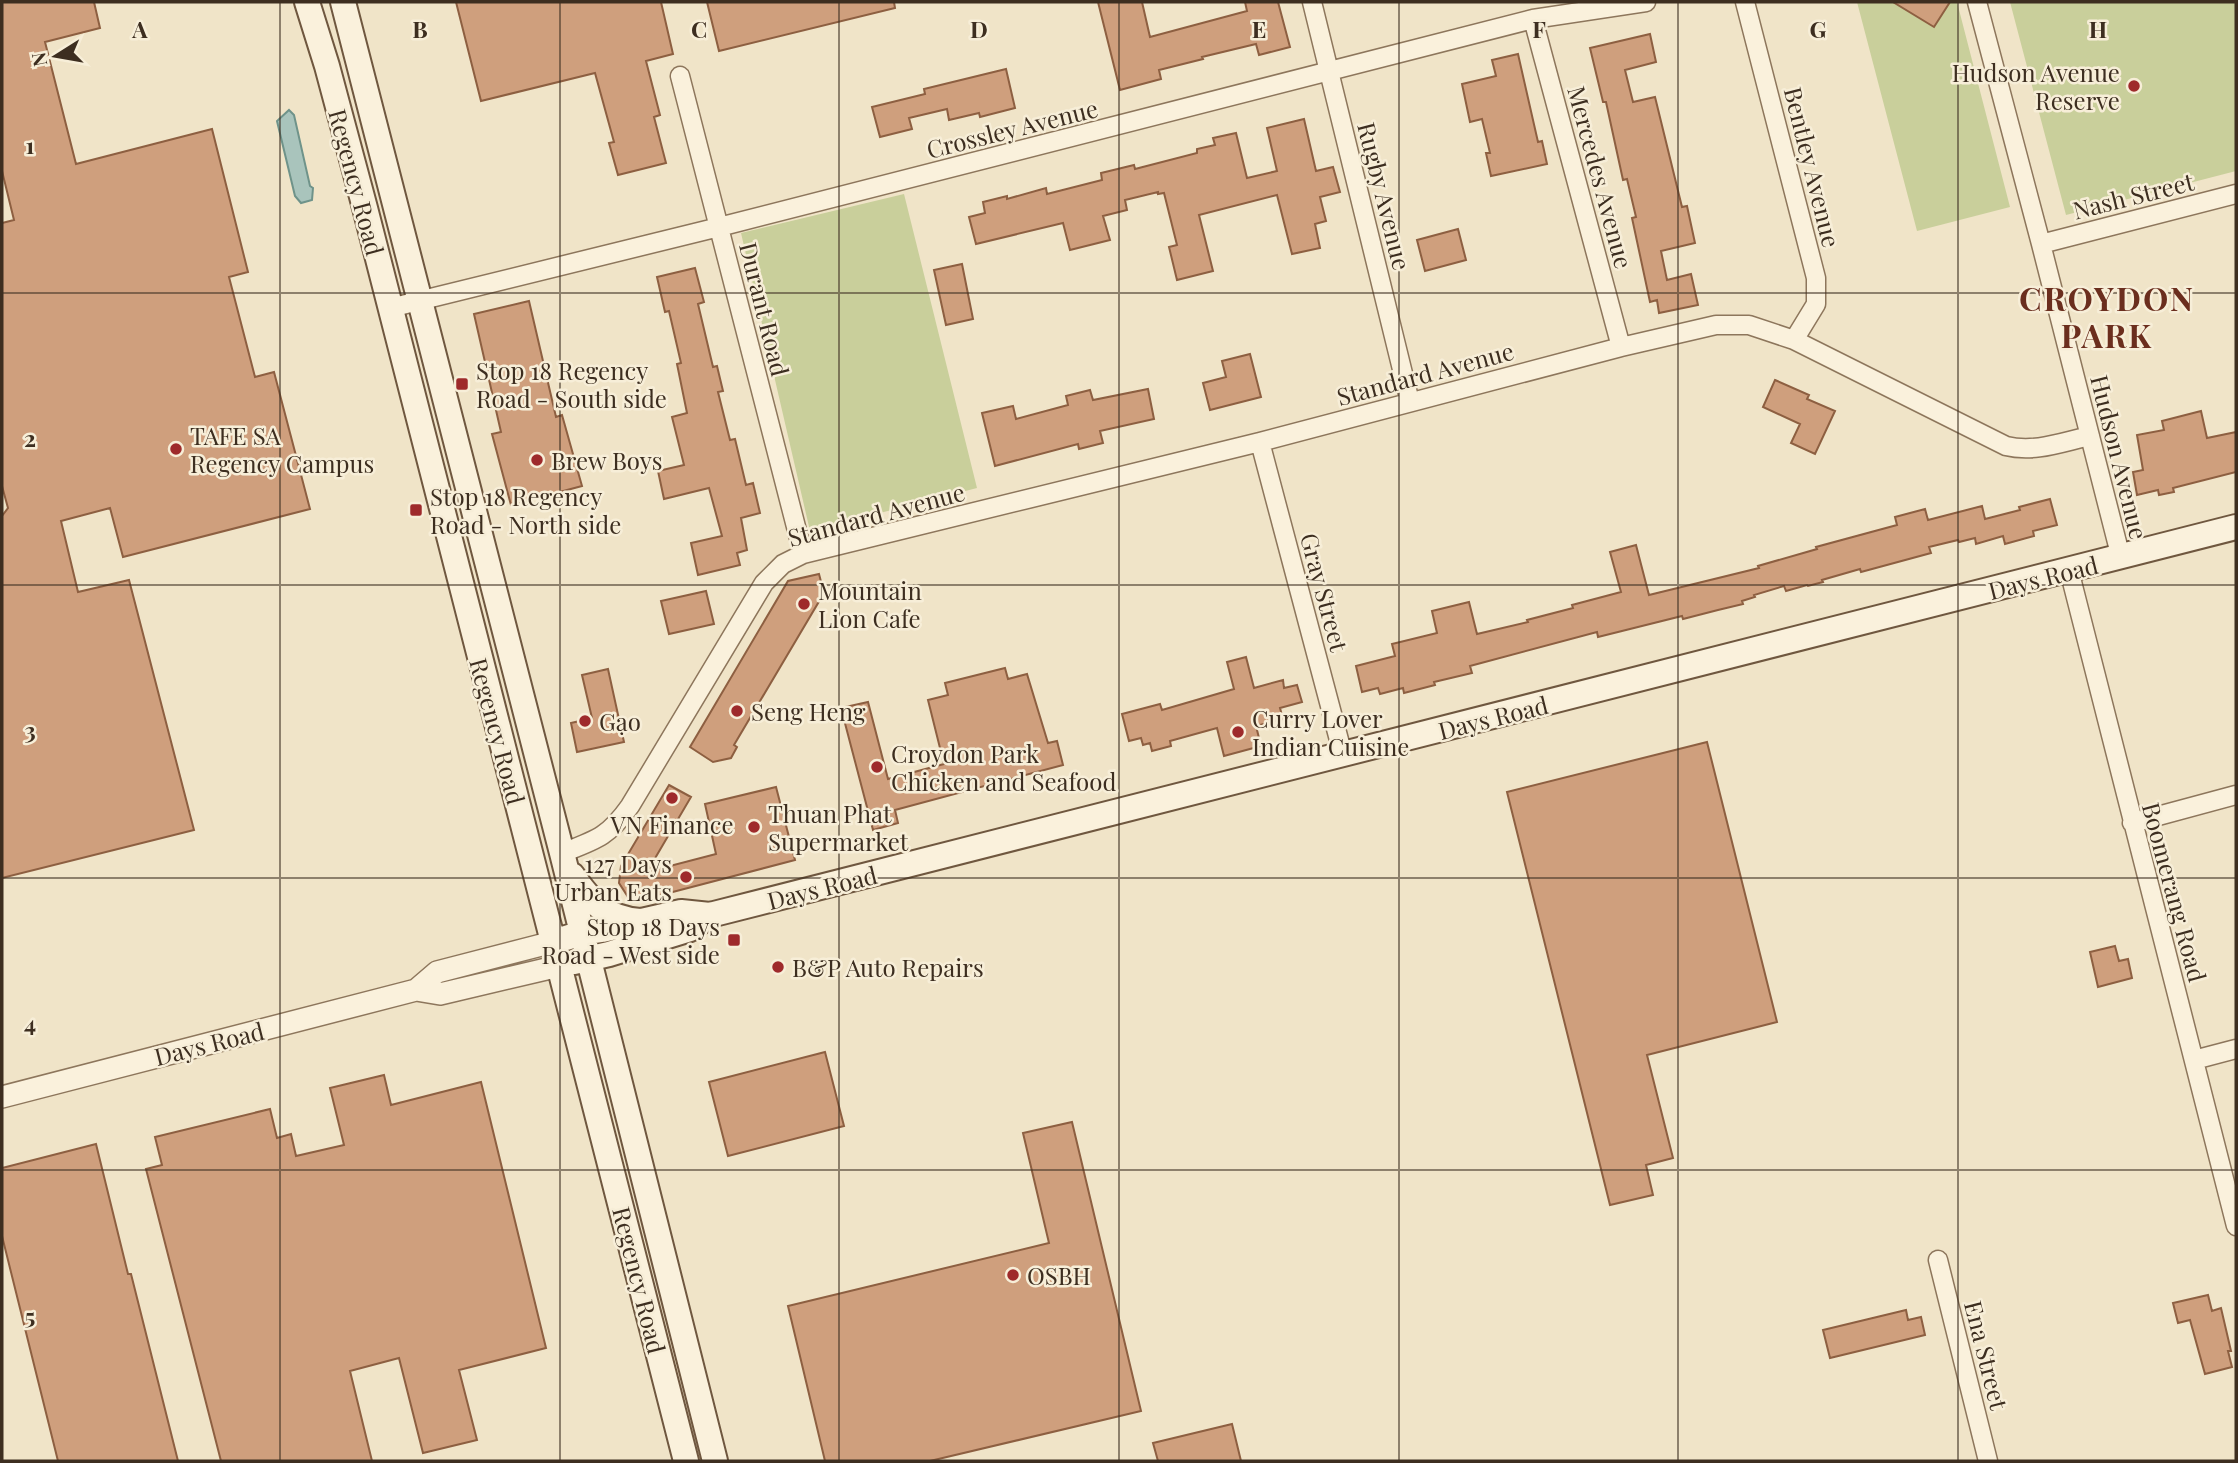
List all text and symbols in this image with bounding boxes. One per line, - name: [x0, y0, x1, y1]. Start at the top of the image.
- text: A: [131, 13, 148, 44]
- text: B: [412, 13, 428, 44]
- text: C: [691, 13, 707, 44]
- text: D: [970, 13, 988, 44]
- text: E: [1252, 13, 1266, 44]
- text: F: [1532, 13, 1546, 44]
- text: G: [1810, 13, 1827, 44]
- text: H: [2089, 13, 2107, 44]
- north arrow: [21, 21, 91, 91]
- text: N: [24, 50, 52, 69]
- place label: Hudson Avenue Reserve: [1952, 56, 2120, 116]
- marker: Hudson Avenue Reserve: [2126, 78, 2142, 94]
- street label: Mercedes Avenue: [1561, 82, 1641, 272]
- street label: Bentley Avenue: [1778, 83, 1848, 251]
- street label: Crossley Avenue: [923, 91, 1101, 165]
- street label: Regency Road: [322, 105, 392, 259]
- street label: Rugby Avenue: [1351, 119, 1419, 273]
- text: 1: [26, 129, 35, 160]
- street label: Nash Street: [2069, 164, 2197, 225]
- street label: Durant Road: [733, 239, 797, 379]
- district label: CROYDON PARK: [2019, 276, 2195, 356]
- street label: Standard Avenue: [1333, 334, 1517, 412]
- place label: Stop 18 Regency Road - South side: [476, 354, 667, 414]
- street label: Hudson Avenue: [2084, 371, 2156, 543]
- marker: Stop 18 Regency Road - South side: [454, 376, 470, 392]
- place label: TAFE SA Regency Campus: [190, 419, 374, 479]
- text: 2: [24, 422, 36, 453]
- marker: TAFE SA Regency Campus: [168, 441, 184, 457]
- place label: Brew Boys: [551, 444, 662, 476]
- marker: Brew Boys: [529, 452, 545, 468]
- street label: Standard Avenue: [784, 475, 968, 553]
- place label: Stop 18 Regency Road - North side: [430, 480, 621, 540]
- marker: Stop 18 Regency Road - North side: [408, 502, 424, 518]
- street label: Gray Street: [1294, 529, 1356, 655]
- street label: Days Road: [1985, 548, 2101, 606]
- place label: Mountain Lion Cafe: [818, 574, 922, 634]
- marker: Mountain Lion Cafe: [796, 596, 812, 612]
- street label: Regency Road: [463, 654, 533, 808]
- street label: Days Road: [1435, 688, 1551, 746]
- place label: Seng Heng: [751, 695, 866, 727]
- place label: Curry Lover Indian Cuisine: [1252, 702, 1409, 762]
- marker: Seng Heng: [729, 703, 745, 719]
- place label: Gạo: [599, 705, 641, 737]
- marker: Gạo: [577, 713, 593, 729]
- text: 3: [24, 714, 36, 745]
- marker: Curry Lover Indian Cuisine: [1230, 724, 1246, 740]
- place label: Croydon Park Chicken and Seafood: [891, 737, 1116, 797]
- marker: Croydon Park Chicken and Seafood: [869, 759, 885, 775]
- marker: VN Finance: [664, 790, 680, 806]
- place label: Thuan Phat Supermarket: [768, 797, 909, 857]
- street label: Boomerang Road: [2136, 799, 2214, 985]
- place label: VN Finance: [609, 808, 734, 840]
- marker: Thuan Phat Supermarket: [746, 819, 762, 835]
- place label: 127 Days Urban Eats: [554, 847, 672, 907]
- street label: Days Road: [764, 858, 880, 916]
- marker: 127 Days Urban Eats: [678, 869, 694, 885]
- place label: Stop 18 Days Road - West side: [541, 910, 720, 970]
- marker: Stop 18 Days Road - West side: [726, 932, 742, 948]
- place label: B&P Auto Repairs: [792, 951, 984, 983]
- marker: B&P Auto Repairs: [770, 959, 786, 975]
- text: 4: [24, 1007, 36, 1038]
- street label: Days Road: [151, 1014, 267, 1072]
- street label: Regency Road: [606, 1203, 674, 1357]
- place label: OSBH: [1027, 1259, 1091, 1291]
- marker: OSBH: [1005, 1267, 1021, 1283]
- street label: Ena Street: [1958, 1297, 2016, 1413]
- text: 5: [25, 1300, 35, 1331]

